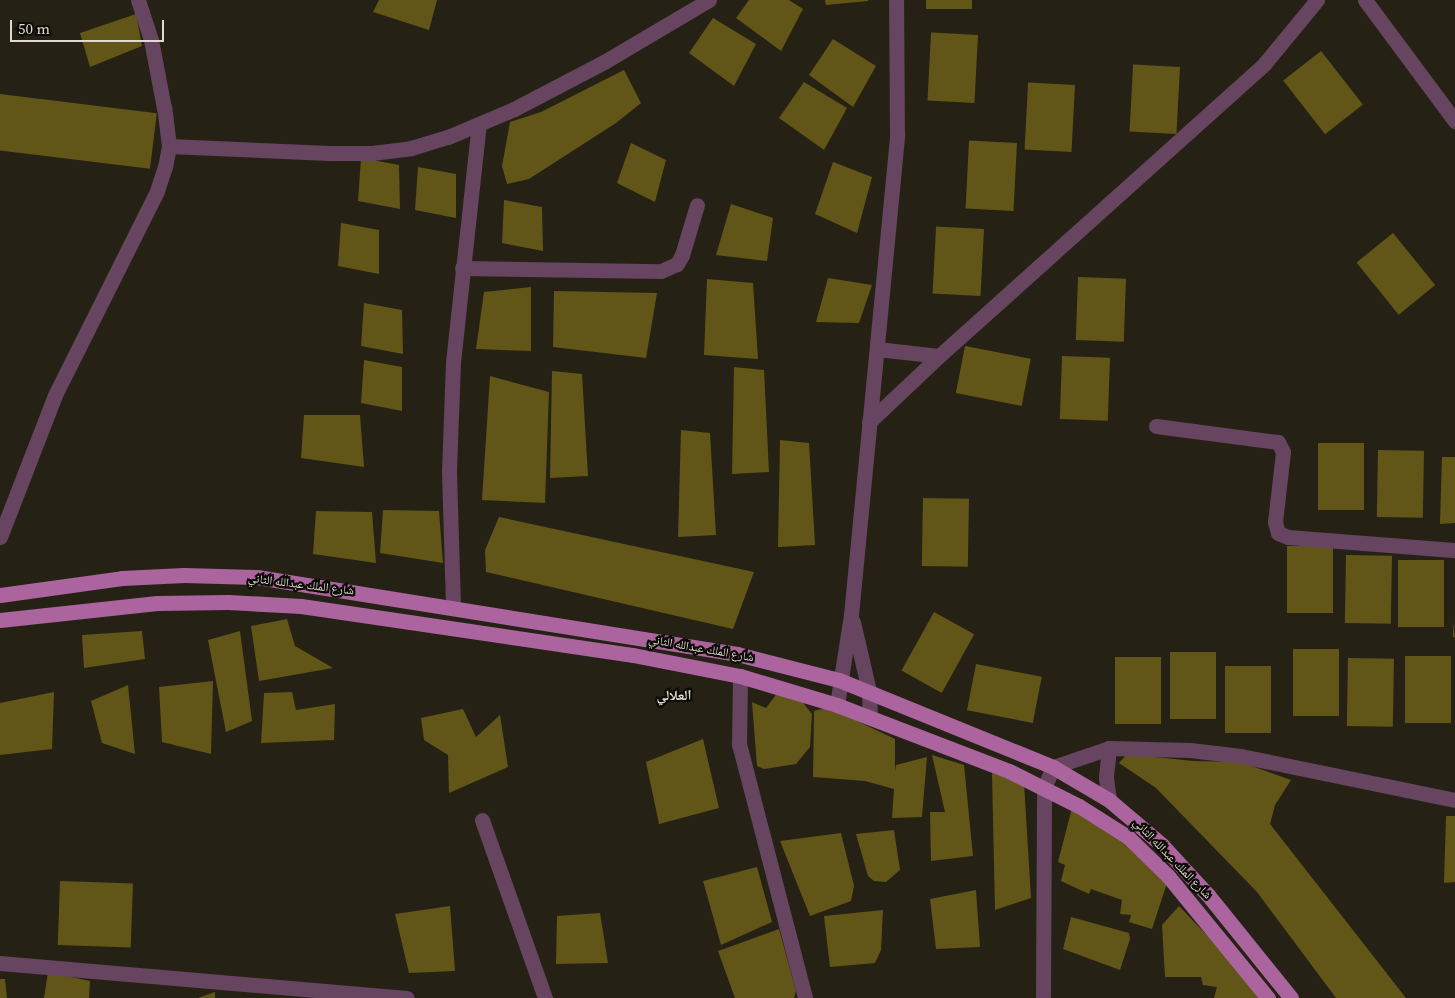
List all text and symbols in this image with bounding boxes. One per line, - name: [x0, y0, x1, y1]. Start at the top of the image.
- scale bar: [12, 10, 166, 42]
- text: 50 m: [18, 18, 50, 39]
- street label: شارع الملك عبدالله الثاني: [247, 571, 355, 599]
- street label: شارع الملك عبدالله الثاني: [647, 633, 755, 665]
- district label: العلالي: [657, 687, 691, 703]
- street label: شارع الملك عبدالله الثاني: [1130, 816, 1214, 902]

